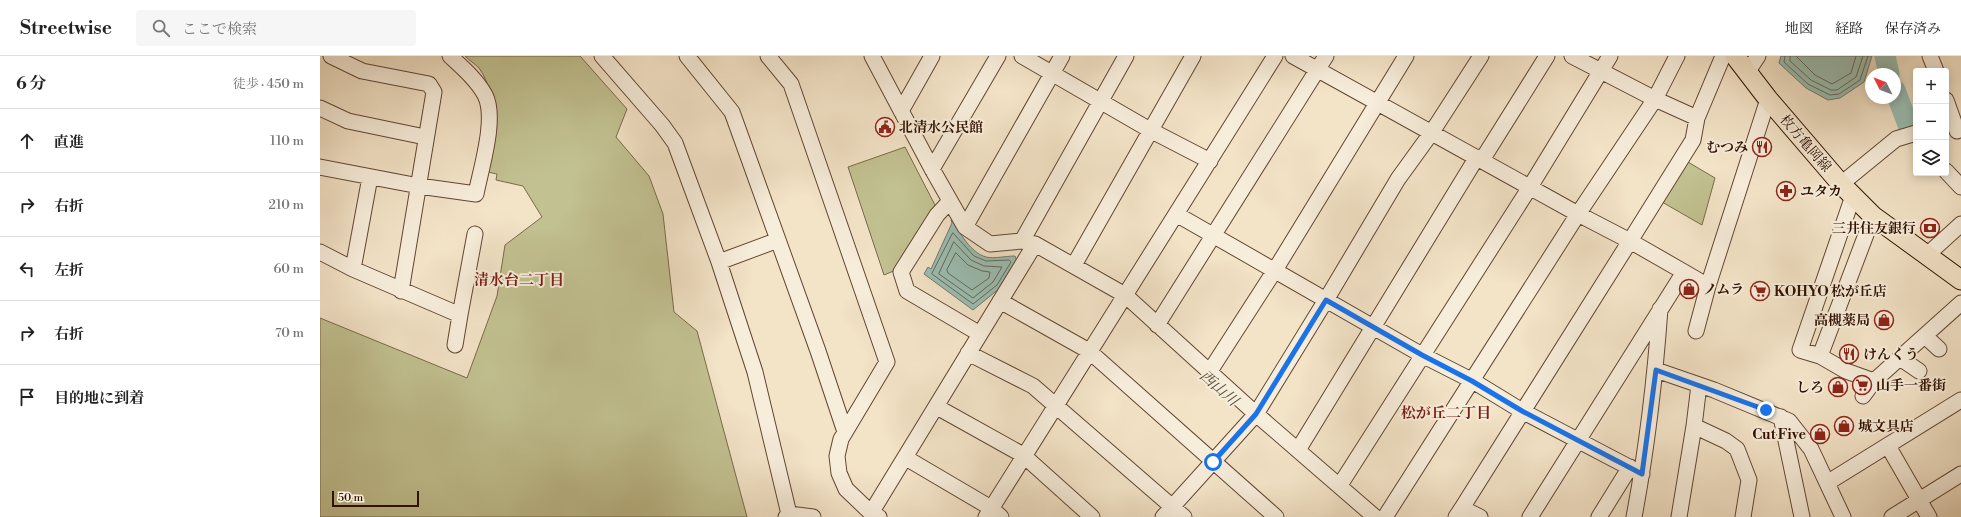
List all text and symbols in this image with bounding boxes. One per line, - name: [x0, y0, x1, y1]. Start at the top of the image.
- search box: [136, 10, 416, 46]
- text: Streetwise: [20, 16, 112, 40]
- icon: search: [150, 17, 172, 39]
- text: ここで検索: [182, 20, 257, 39]
- text: 地図: [1785, 20, 1813, 38]
- text: 経路: [1835, 20, 1863, 38]
- text: 保存済み: [1885, 20, 1941, 38]
- north arrow: [1865, 68, 1901, 104]
- map controls: [1913, 68, 1949, 176]
- button: +: [1913, 68, 1949, 104]
- text: 6 分: [16, 73, 46, 95]
- text: 徒歩 · 450 m: [233, 76, 304, 92]
- button: −: [1913, 104, 1949, 140]
- street label: 枚方亀岡線: [1775, 111, 1835, 176]
- public building icon: 北清水公民館: [874, 116, 896, 138]
- place label: 北清水公民館: [899, 119, 983, 137]
- icon: ahead: [16, 130, 38, 152]
- text: 直進: [54, 133, 84, 152]
- text: 110 m: [270, 133, 304, 149]
- restaurant icon: むつみ: [1751, 136, 1773, 158]
- place label: むつみ: [1706, 139, 1748, 157]
- button: layers: [1913, 140, 1949, 176]
- pharmacy icon: ユタカ: [1775, 180, 1797, 202]
- place label: ユタカ: [1800, 183, 1842, 201]
- icon: right: [16, 194, 38, 216]
- text: 右折: [54, 197, 84, 216]
- text: 210 m: [269, 197, 304, 213]
- bank icon: 三井住友銀行: [1919, 217, 1941, 239]
- place label: 三井住友銀行: [1832, 220, 1916, 238]
- icon: left: [16, 258, 38, 280]
- text: 左折: [54, 261, 84, 280]
- text: 60 m: [273, 261, 304, 277]
- district label: 清水台二丁目: [474, 271, 564, 290]
- shop icon: ノムラ: [1678, 278, 1700, 300]
- supermarket icon: KOHYO 松が丘店: [1749, 280, 1771, 302]
- place label: ノムラ: [1703, 281, 1744, 299]
- place label: KOHYO 松が丘店: [1774, 283, 1887, 301]
- shop icon: 高槻薬局: [1873, 309, 1895, 331]
- place label: 高槻薬局: [1814, 312, 1870, 330]
- icon: right: [16, 322, 38, 344]
- text: 右折: [54, 325, 84, 344]
- text: 70 m: [275, 325, 304, 341]
- restaurant icon: けんくう: [1838, 343, 1860, 365]
- place label: けんくう: [1863, 346, 1919, 364]
- water label: 西山川: [1195, 366, 1243, 412]
- supermarket icon: 山手一番街: [1851, 374, 1873, 396]
- shop icon: しろ: [1827, 376, 1849, 398]
- place label: 山手一番街: [1876, 377, 1946, 395]
- place label: しろ: [1796, 379, 1824, 397]
- icon: arrive: [16, 386, 38, 408]
- text: 目的地に到着: [54, 389, 144, 408]
- route end: [1757, 401, 1775, 419]
- district label: 松が丘二丁目: [1401, 404, 1491, 423]
- shop icon: 城文具店: [1833, 415, 1855, 437]
- place label: 城文具店: [1858, 418, 1914, 436]
- shop icon: Cut Five: [1809, 423, 1831, 445]
- place label: Cut Five: [1752, 426, 1806, 444]
- route start: [1204, 453, 1222, 471]
- scale bar: [332, 489, 419, 508]
- text: 50 m: [338, 491, 363, 505]

